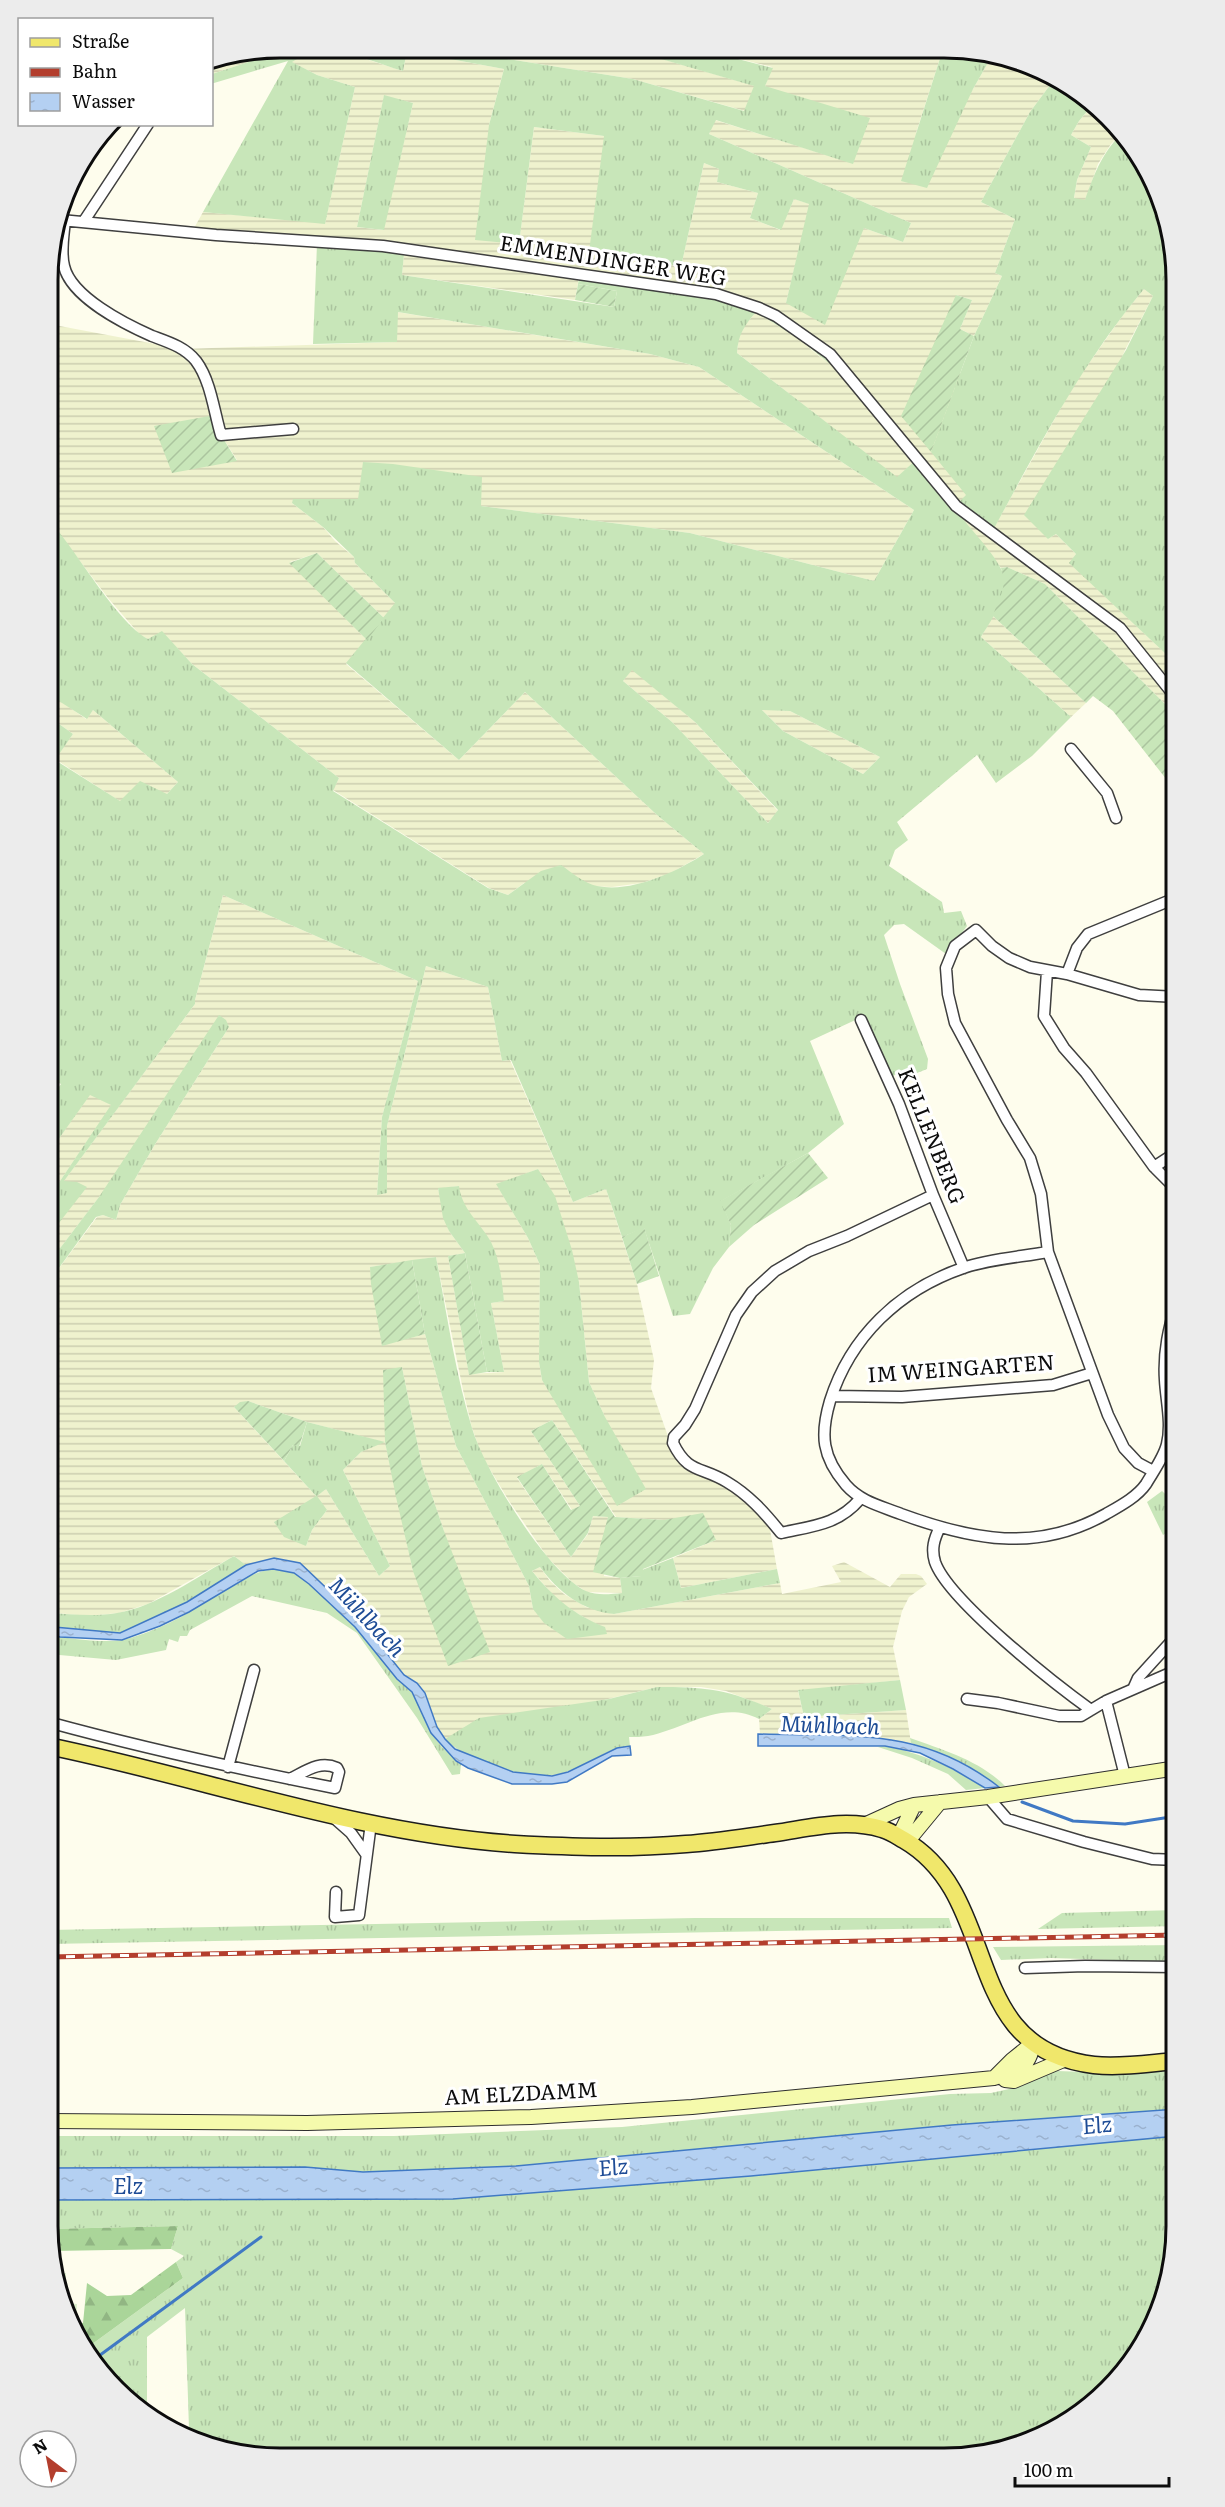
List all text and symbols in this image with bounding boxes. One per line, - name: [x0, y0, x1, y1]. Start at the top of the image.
- legend: [18, 18, 213, 126]
- text: Straße: [72, 27, 129, 54]
- text: Bahn: [72, 57, 117, 84]
- text: Wasser: [72, 87, 135, 114]
- street label: EMMENDINGER WEG: [498, 225, 729, 292]
- street label: KELLENBERG: [892, 1062, 975, 1208]
- street label: IM WEINGARTEN: [866, 1345, 1055, 1388]
- water label: Mühlbach: [322, 1568, 414, 1664]
- water label: Mühlbach: [780, 1705, 880, 1742]
- street label: AM ELZDAMM: [443, 2072, 598, 2111]
- water label: Elz: [1081, 2106, 1113, 2141]
- water label: Elz: [597, 2148, 629, 2183]
- water label: Elz: [113, 2168, 143, 2201]
- north arrow: [18, 2429, 78, 2489]
- text: N: [27, 2432, 52, 2459]
- scale bar: [1015, 2450, 1170, 2488]
- text: 100 m: [1024, 2456, 1073, 2483]

